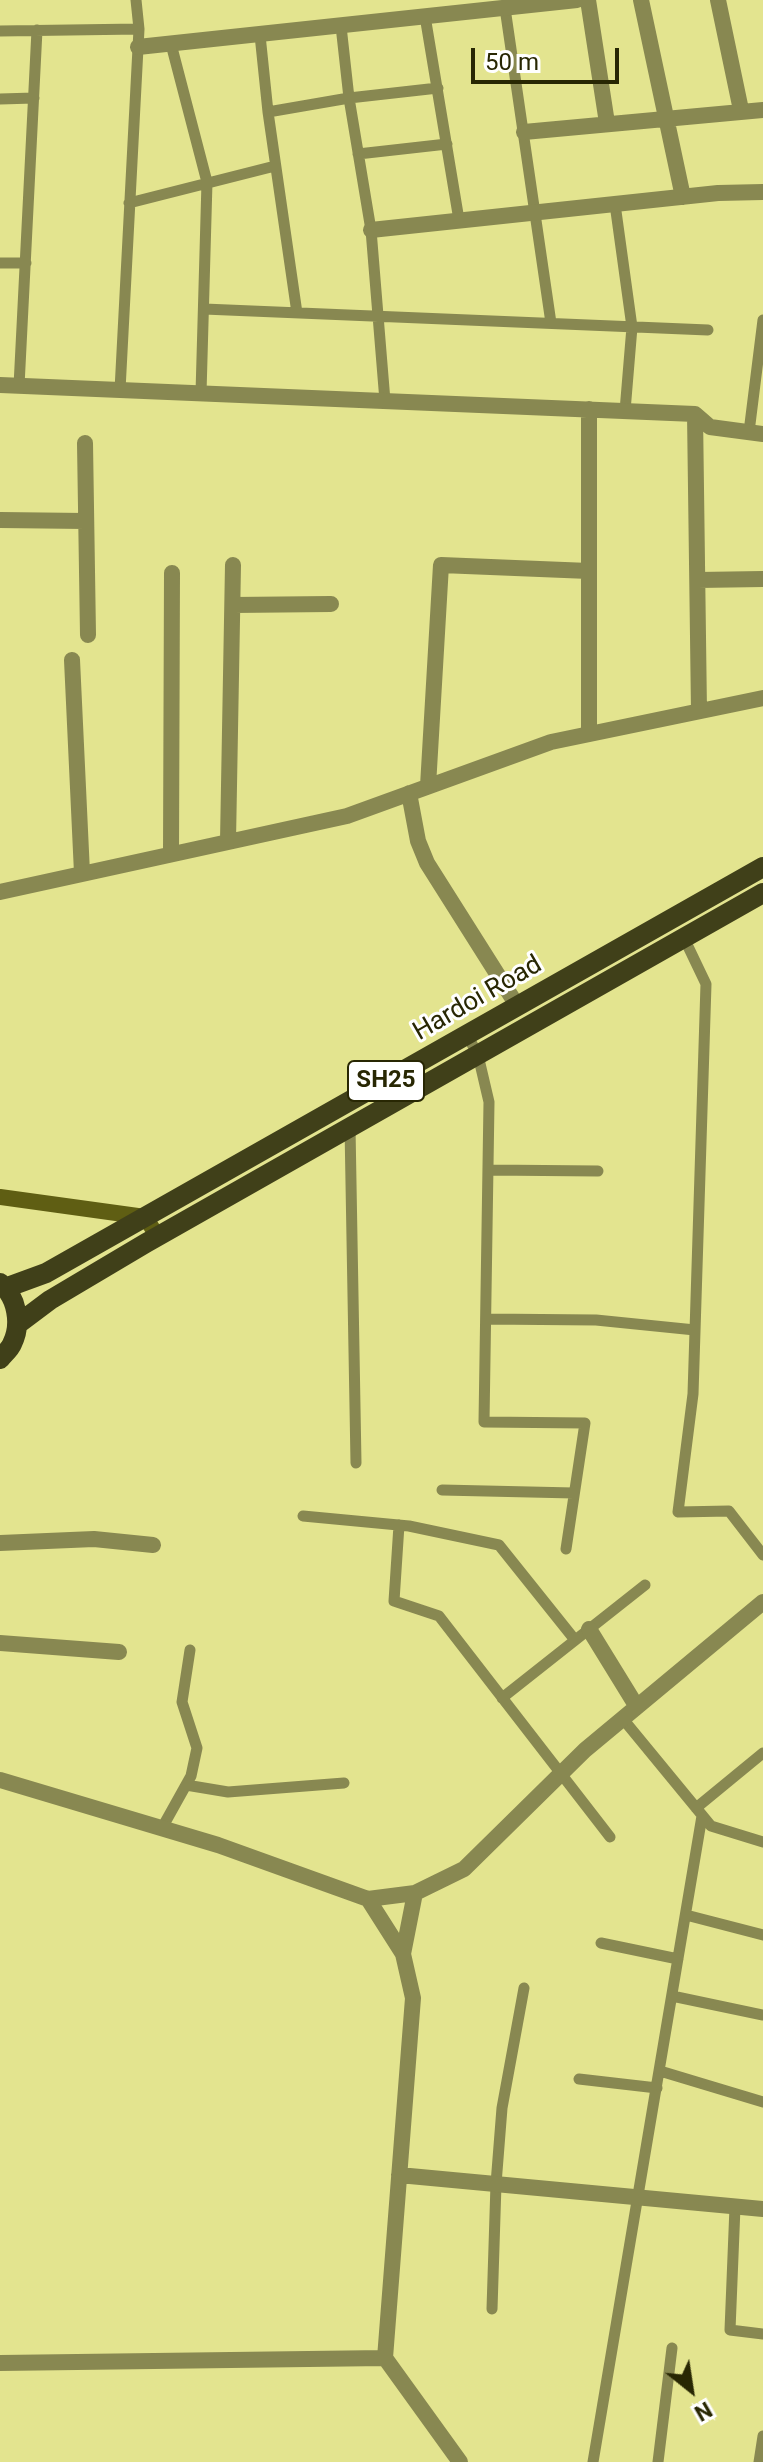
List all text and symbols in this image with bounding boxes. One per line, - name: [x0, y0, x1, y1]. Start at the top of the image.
- scale bar: [475, 32, 623, 82]
- text: 50 m: [485, 48, 539, 76]
- street label: Hardoi Road: [408, 950, 548, 1048]
- road number: SH25: [348, 1061, 424, 1101]
- north arrow: [651, 2350, 731, 2430]
- text: N: [690, 2397, 716, 2426]

